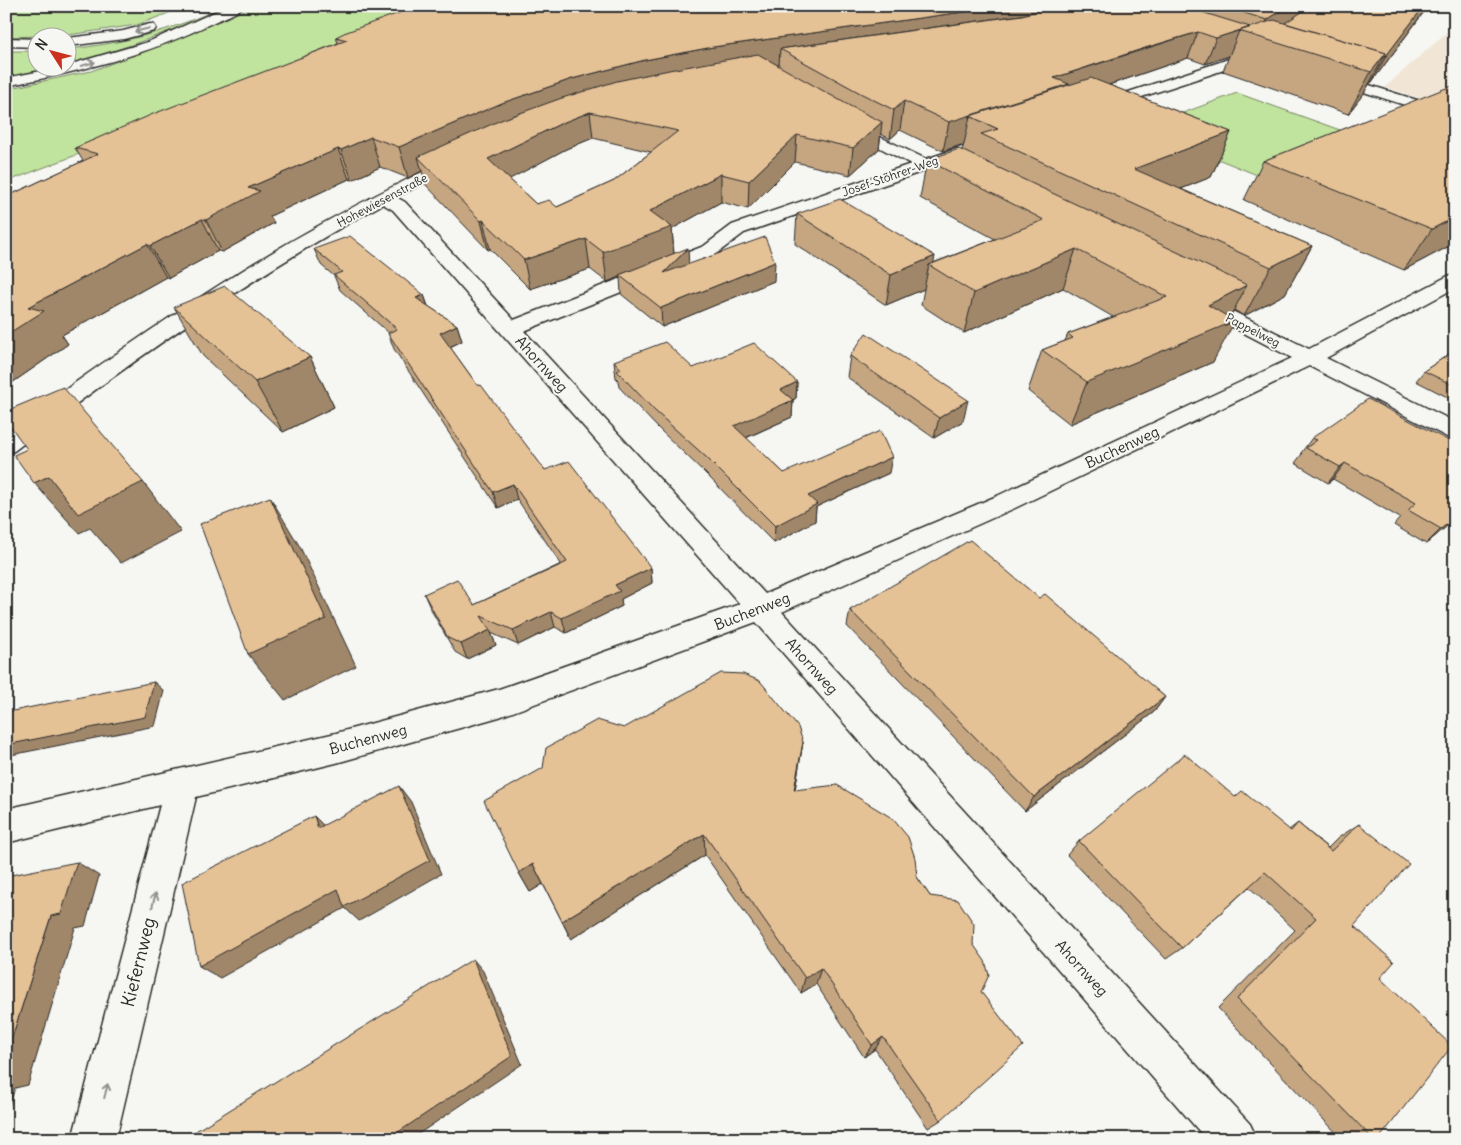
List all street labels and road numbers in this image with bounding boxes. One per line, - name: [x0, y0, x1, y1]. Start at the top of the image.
- street label: Josef-Stöhrer-Weg: [840, 152, 940, 200]
- street label: Hohewiesenstraße: [334, 170, 430, 230]
- street label: Pappelweg: [1223, 310, 1283, 350]
- street label: Ahornweg: [512, 332, 572, 396]
- street label: Buchenweg: [1082, 422, 1162, 472]
- street label: Buchenweg: [711, 588, 793, 634]
- street label: Ahornweg: [782, 634, 842, 698]
- street label: Buchenweg: [327, 720, 409, 758]
- street label: Kiefernweg: [116, 915, 160, 1009]
- street label: Ahornweg: [1052, 936, 1112, 1000]

